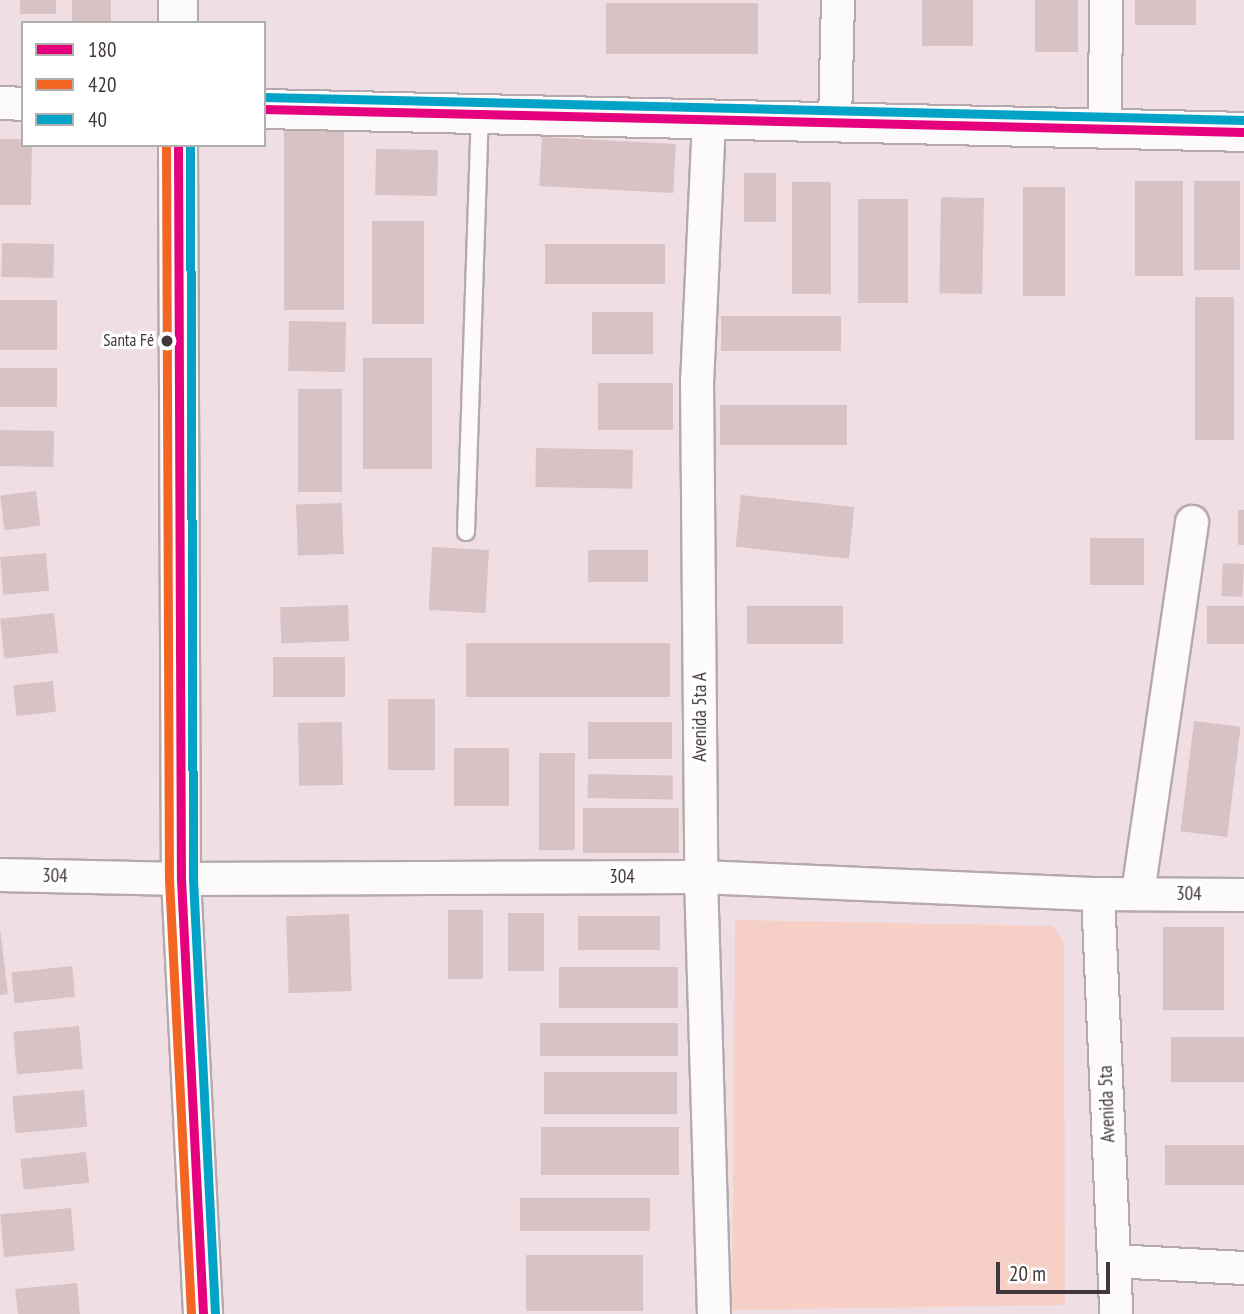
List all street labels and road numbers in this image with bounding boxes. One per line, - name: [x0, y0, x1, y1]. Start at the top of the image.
- street label: Avenida 5ta A: [689, 672, 711, 762]
- street label: 304: [42, 864, 68, 888]
- street label: 304: [609, 866, 635, 888]
- street label: 304: [1176, 882, 1202, 906]
- street label: Avenida 5ta: [1094, 1065, 1120, 1143]

